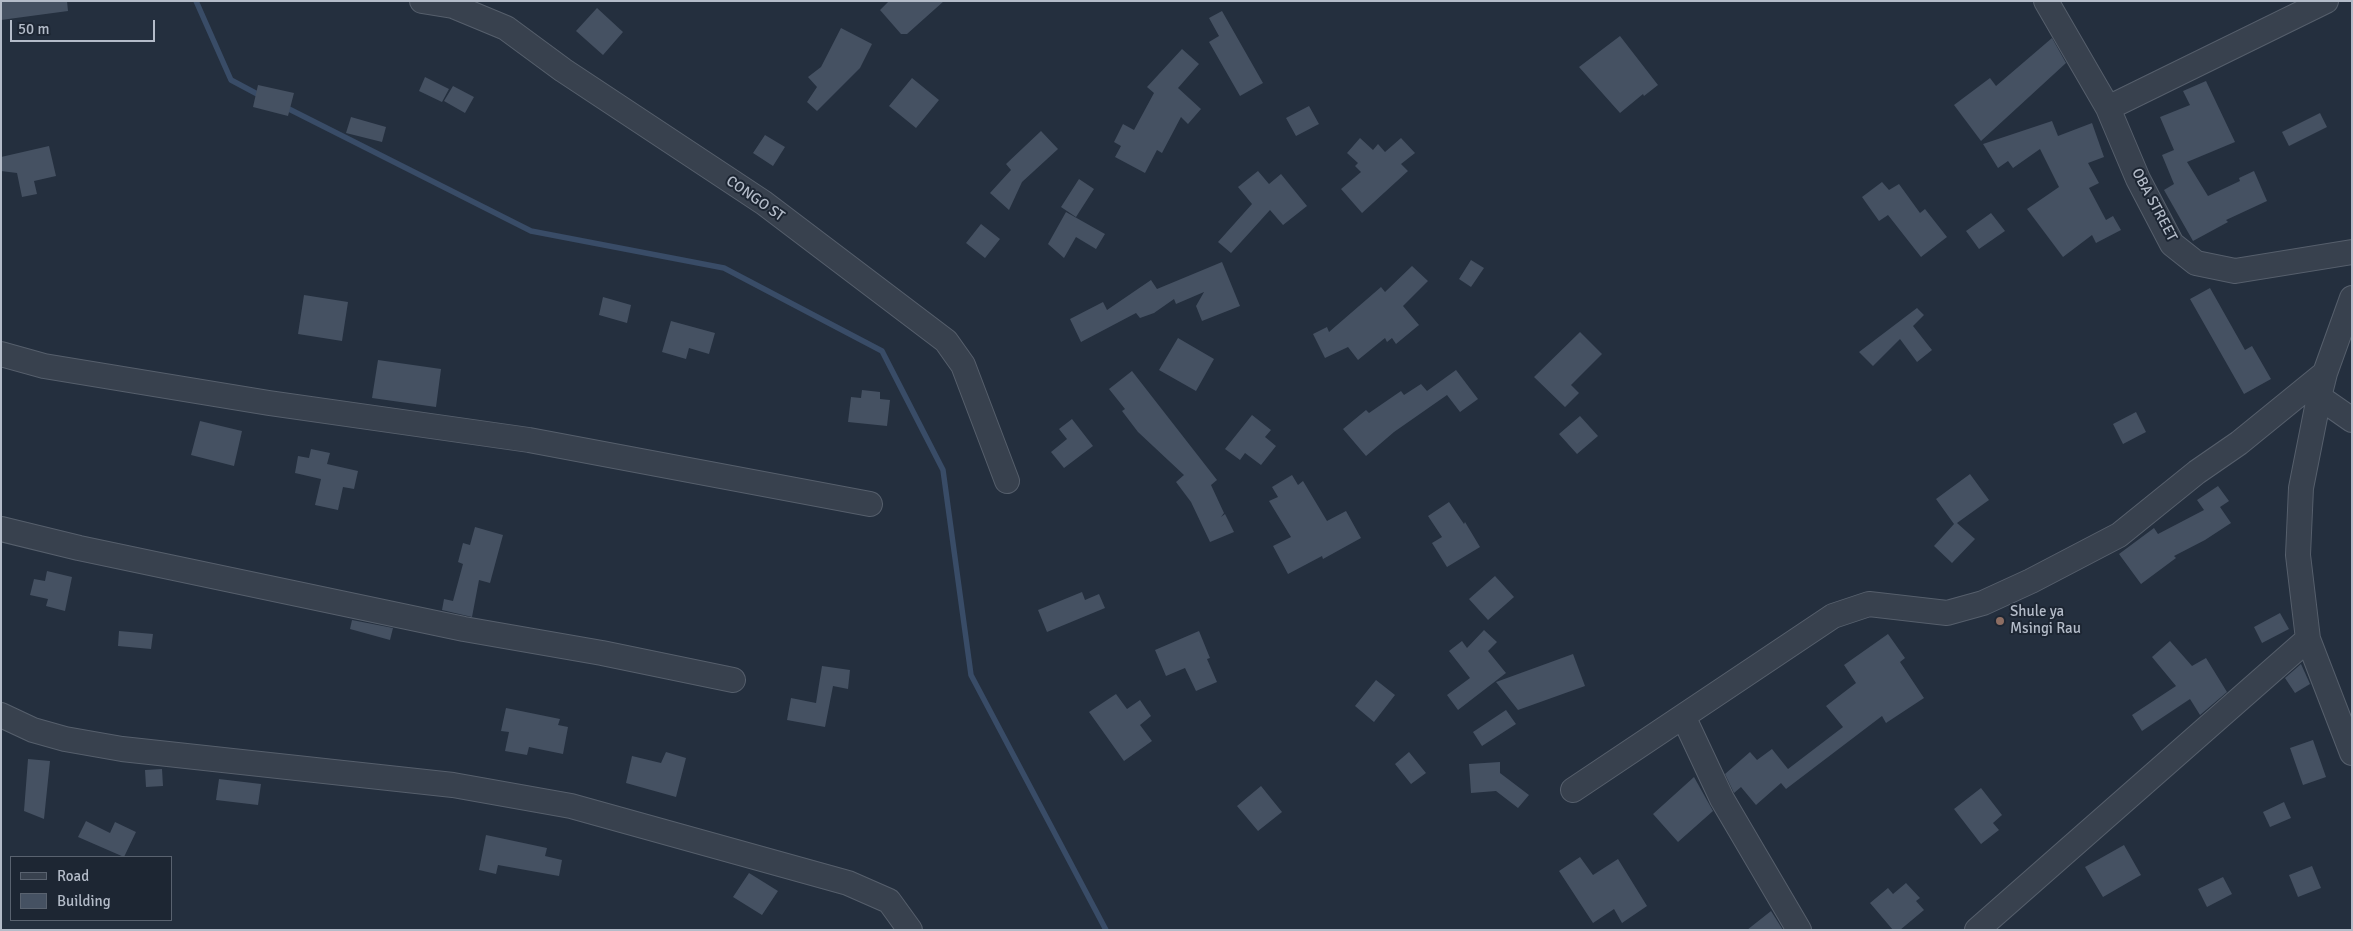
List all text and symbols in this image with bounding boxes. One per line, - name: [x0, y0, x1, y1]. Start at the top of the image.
- scale bar: [12, 10, 158, 42]
- text: 50 m: [18, 20, 49, 38]
- street label: OBA STREET: [2127, 165, 2181, 245]
- street label: CONGO ST: [722, 172, 788, 226]
- place label: Shule ya Msingi Rau: [2010, 603, 2081, 638]
- marker: Shule ya Msingi Rau: [1994, 615, 2006, 627]
- legend: [10, 856, 172, 921]
- text: Road: [57, 867, 89, 885]
- text: Building: [57, 892, 111, 910]

